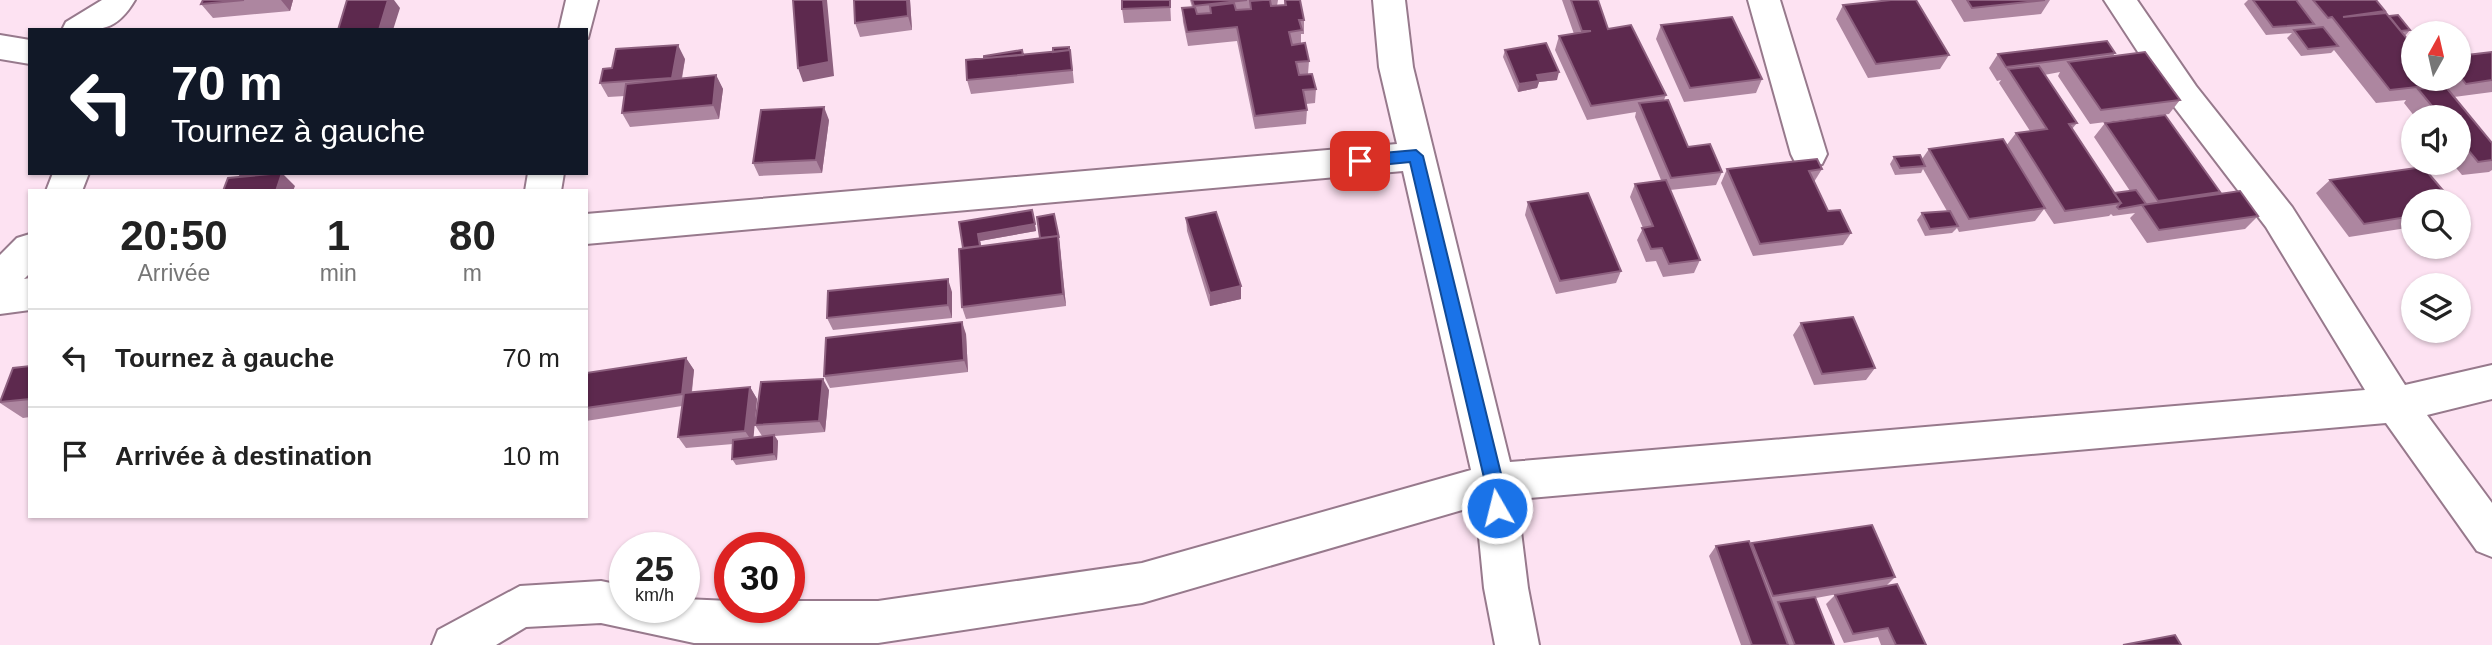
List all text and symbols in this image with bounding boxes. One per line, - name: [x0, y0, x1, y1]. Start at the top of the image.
- north arrow: [2401, 21, 2471, 91]
- map controls: [2401, 21, 2471, 343]
- icon: left: [56, 56, 147, 147]
- text: 70 m: [171, 56, 283, 110]
- button: sound: [2401, 105, 2471, 175]
- text: Tournez à gauche: [171, 113, 425, 149]
- pin: [1330, 131, 1390, 191]
- icon: arrive: [1341, 142, 1379, 180]
- button: search: [2401, 189, 2471, 259]
- text: 20:50: [120, 212, 228, 259]
- text: 1: [327, 212, 350, 259]
- text: 80: [449, 212, 496, 259]
- text: Arrivée: [137, 260, 210, 286]
- text: min: [320, 260, 357, 286]
- text: m: [463, 260, 482, 286]
- button: layers: [2401, 273, 2471, 343]
- icon: left: [56, 339, 94, 377]
- text: Tournez à gauche: [115, 343, 334, 373]
- text: 70 m: [502, 343, 560, 373]
- icon: arrive: [56, 437, 94, 475]
- text: Arrivée à destination: [115, 441, 372, 471]
- text: 10 m: [502, 441, 560, 471]
- position arrow: [1460, 471, 1534, 545]
- speed limit sign: 30: [714, 532, 805, 623]
- text: 25: [635, 549, 674, 588]
- text: km/h: [635, 585, 674, 605]

